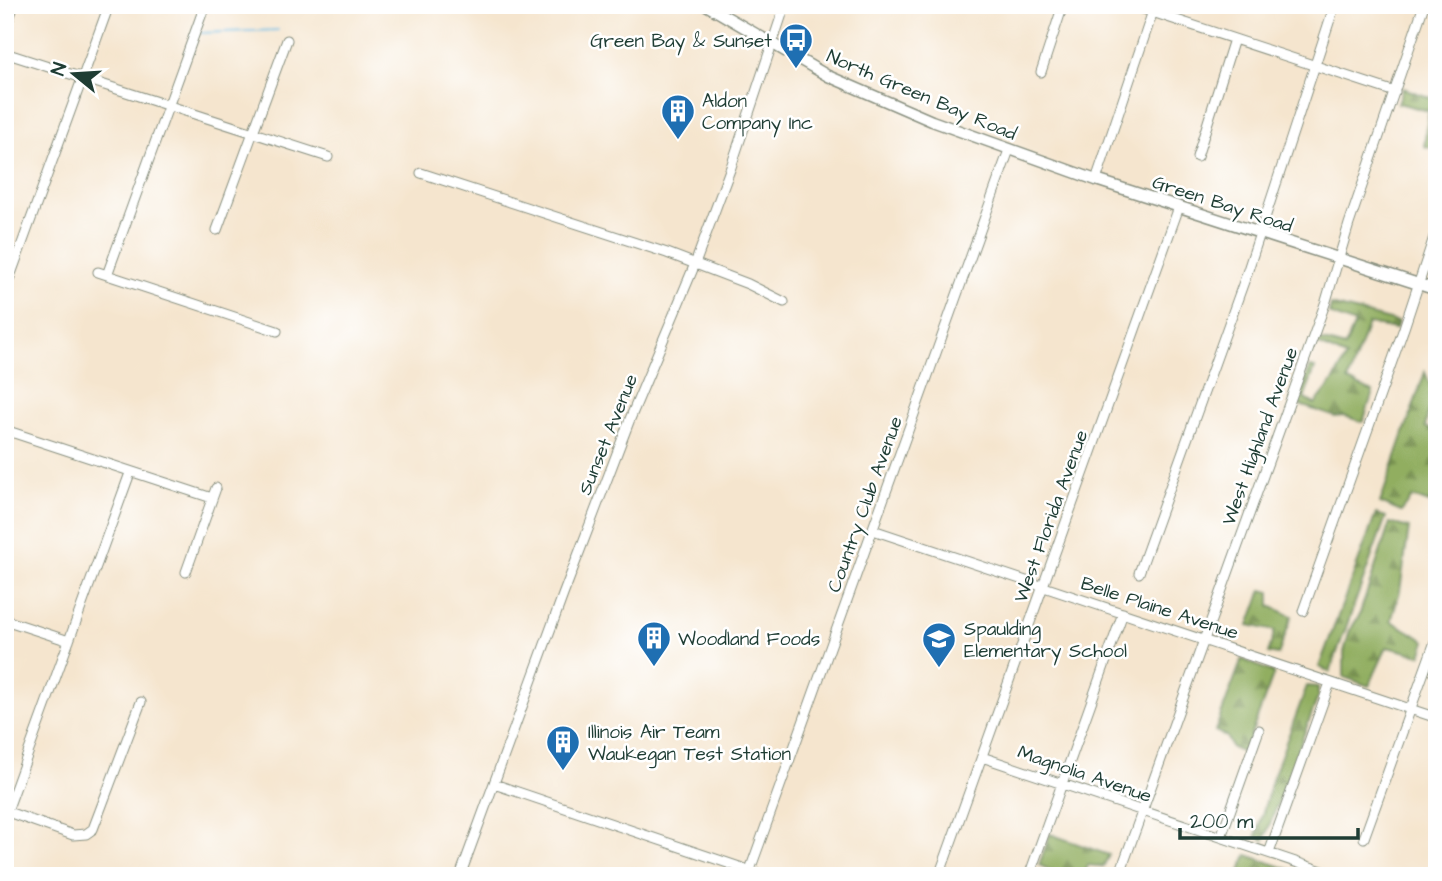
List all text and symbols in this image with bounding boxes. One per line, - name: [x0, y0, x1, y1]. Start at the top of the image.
- bus stop icon: Green Bay & Sunset: [777, 21, 815, 70]
- place label: Green Bay & Sunset: [590, 28, 772, 56]
- north arrow: [38, 38, 108, 108]
- street label: North Green Bay Road: [822, 43, 1021, 149]
- text: N: [45, 59, 74, 79]
- place label: Aldon Company Inc: [702, 88, 813, 138]
- building icon: Aldon Company Inc: [659, 92, 697, 141]
- street label: Green Bay Road: [1149, 169, 1296, 241]
- street label: West Highland Avenue: [1216, 344, 1306, 530]
- street label: Sunset Avenue: [572, 370, 645, 499]
- street label: Country Club Avenue: [821, 413, 911, 597]
- street label: West Florida Avenue: [1008, 426, 1095, 607]
- street label: Belle Plaine Avenue: [1077, 570, 1242, 647]
- place label: Spaulding Elementary School: [964, 616, 1127, 666]
- building icon: Woodland Foods: [635, 619, 673, 668]
- school or university icon: Spaulding Elementary School: [920, 620, 958, 669]
- place label: Woodland Foods: [678, 626, 820, 653]
- place label: Illinois Air Team Waukegan Test Station: [588, 719, 791, 769]
- building icon: Illinois Air Team Waukegan Test Station: [544, 723, 582, 772]
- street label: Magnolia Avenue: [1013, 739, 1155, 811]
- scale bar: [1180, 797, 1358, 841]
- text: 200 m: [1190, 807, 1254, 836]

